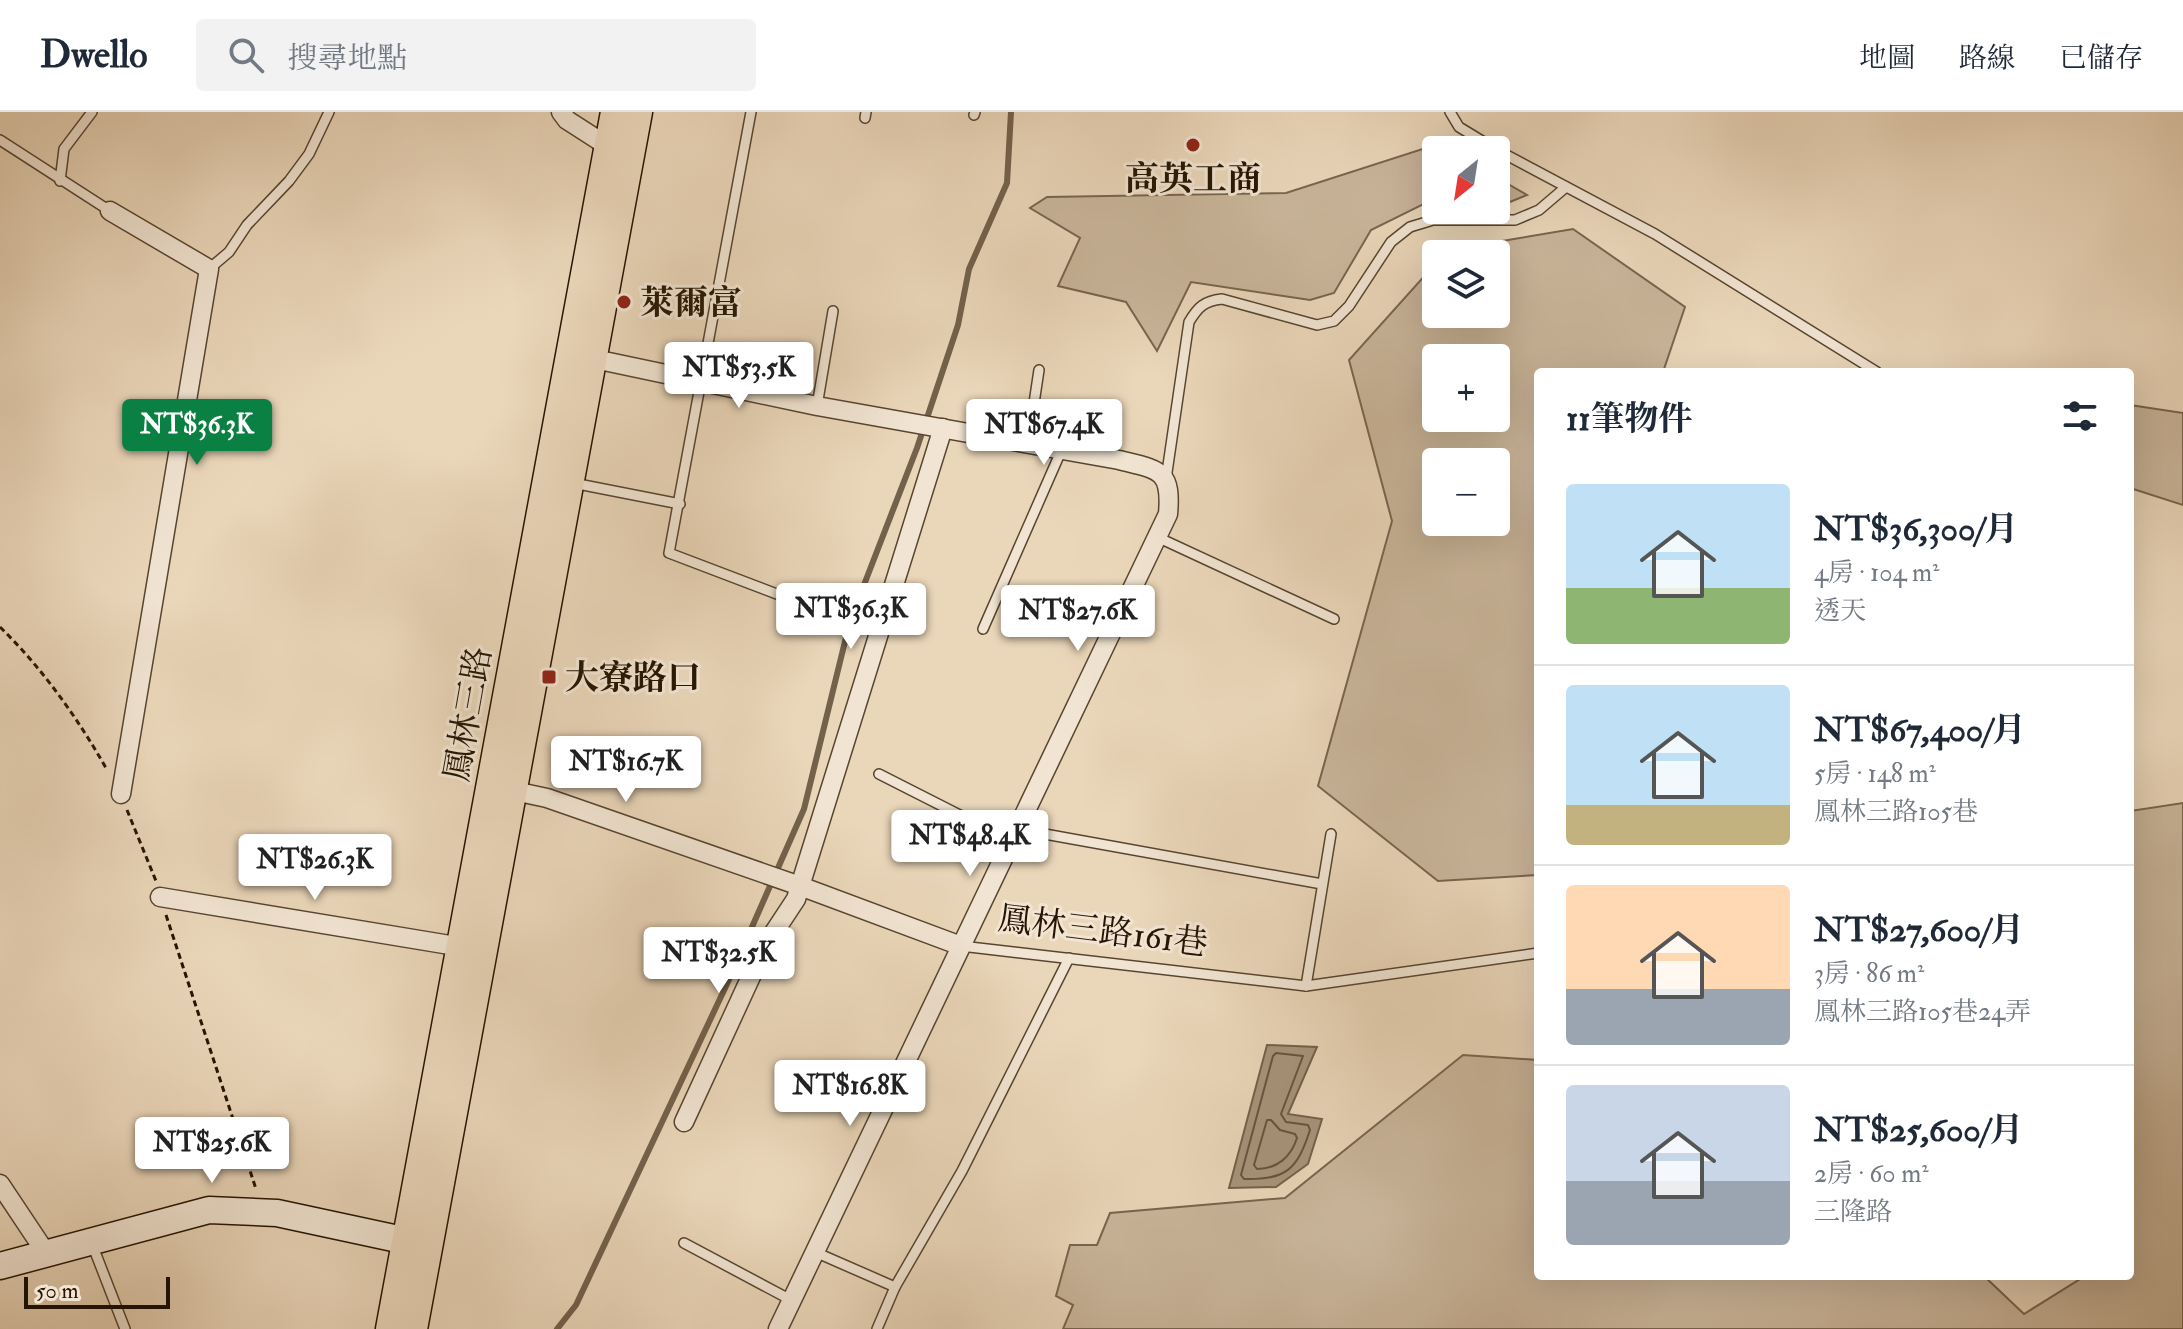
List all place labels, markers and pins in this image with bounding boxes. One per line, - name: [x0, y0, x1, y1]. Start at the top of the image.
- marker: 高英工商: [1184, 136, 1202, 154]
- place label: 高英工商: [1125, 158, 1261, 201]
- place label: 萊爾富: [640, 282, 742, 325]
- marker: 萊爾富: [615, 293, 633, 311]
- pin: NT$53.5K: [656, 342, 822, 410]
- pin: NT$36.3K: [114, 399, 280, 467]
- pin: NT$67.4K: [961, 399, 1127, 467]
- pin: NT$36.3K: [768, 583, 934, 651]
- pin: NT$27.6K: [995, 585, 1161, 653]
- place label: 大寮路口: [565, 657, 701, 700]
- marker: 大寮路口: [540, 668, 558, 686]
- pin: NT$16.7K: [543, 736, 709, 804]
- pin: NT$48.4K: [887, 810, 1053, 878]
- pin: NT$26.3K: [232, 834, 398, 902]
- pin: NT$32.5K: [636, 927, 802, 995]
- pin: NT$16.8K: [767, 1060, 933, 1128]
- pin: NT$25.6K: [129, 1117, 295, 1185]

